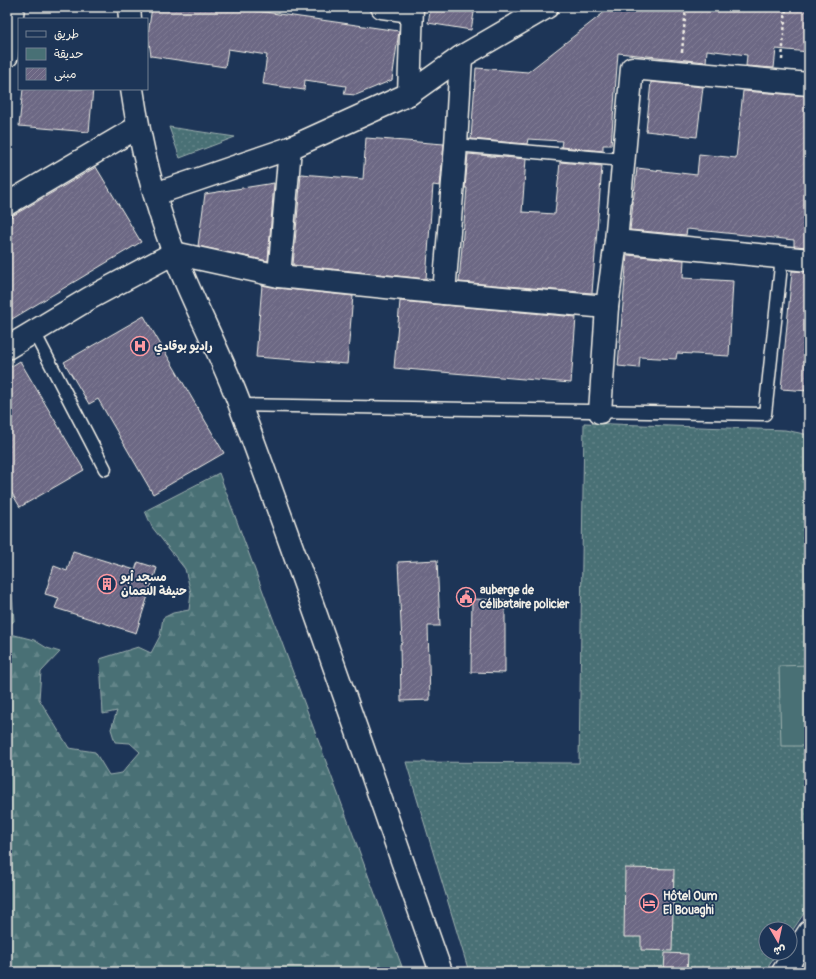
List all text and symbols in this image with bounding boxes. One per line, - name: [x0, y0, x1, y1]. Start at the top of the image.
- legend: [18, 18, 148, 90]
- text: طريق: [54, 27, 79, 42]
- text: حديقة: [54, 47, 83, 62]
- text: مبنى: [54, 67, 77, 82]
- hospital icon: راديو بوقادي: [129, 335, 151, 357]
- place label: راديو بوقادي: [154, 339, 213, 355]
- place label: مسجد أبو حنيفة النعمان: [120, 569, 187, 599]
- building icon: مسجد أبو حنيفة النعمان: [96, 573, 118, 595]
- place label: auberge de célibataire policier: [479, 583, 570, 612]
- public building icon: auberge de célibataire policier: [455, 586, 477, 608]
- place label: Hôtel Oum El Bouaghi: [663, 889, 718, 918]
- hotel icon: Hôtel Oum El Bouaghi: [638, 892, 660, 914]
- north arrow: [758, 921, 798, 961]
- text: ش: [772, 943, 786, 958]

